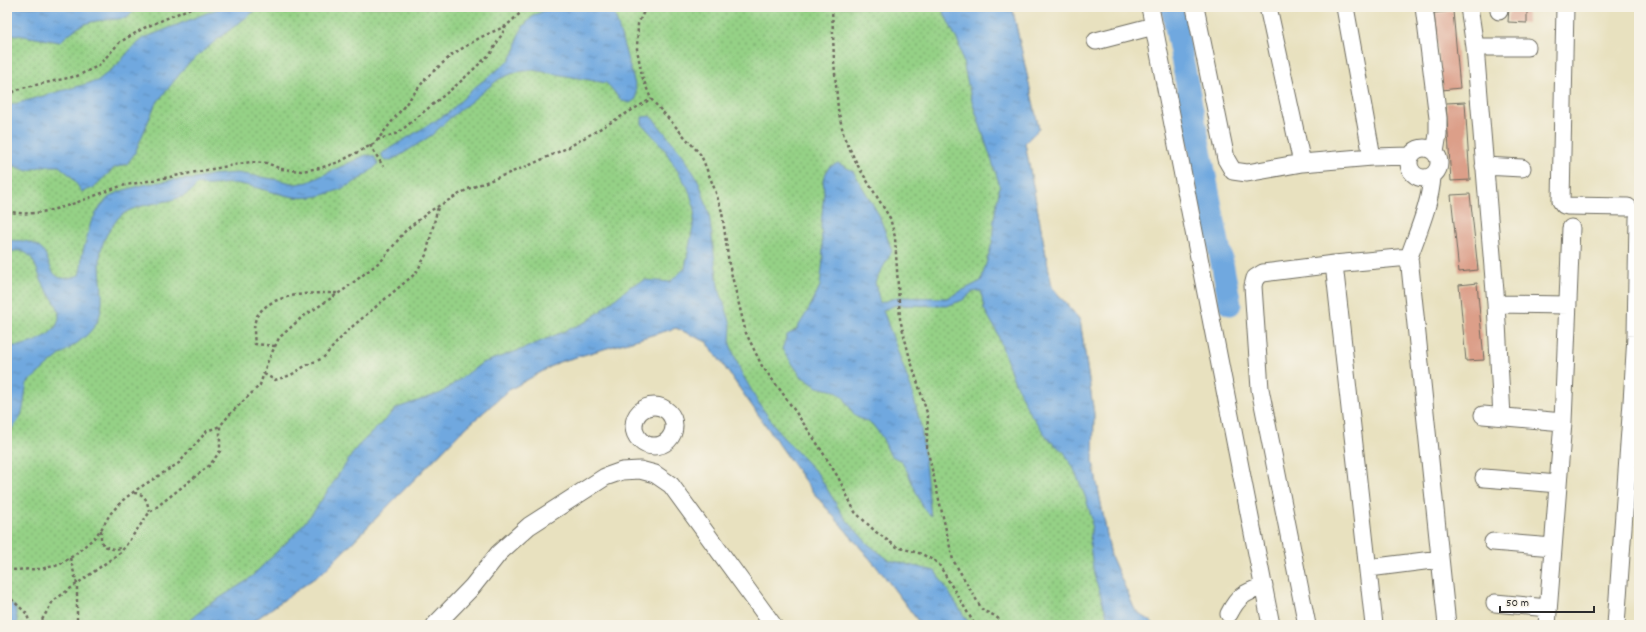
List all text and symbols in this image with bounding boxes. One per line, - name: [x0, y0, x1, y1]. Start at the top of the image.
- scale bar: [1500, 588, 1594, 614]
- text: 50 m: [1506, 595, 1529, 612]

